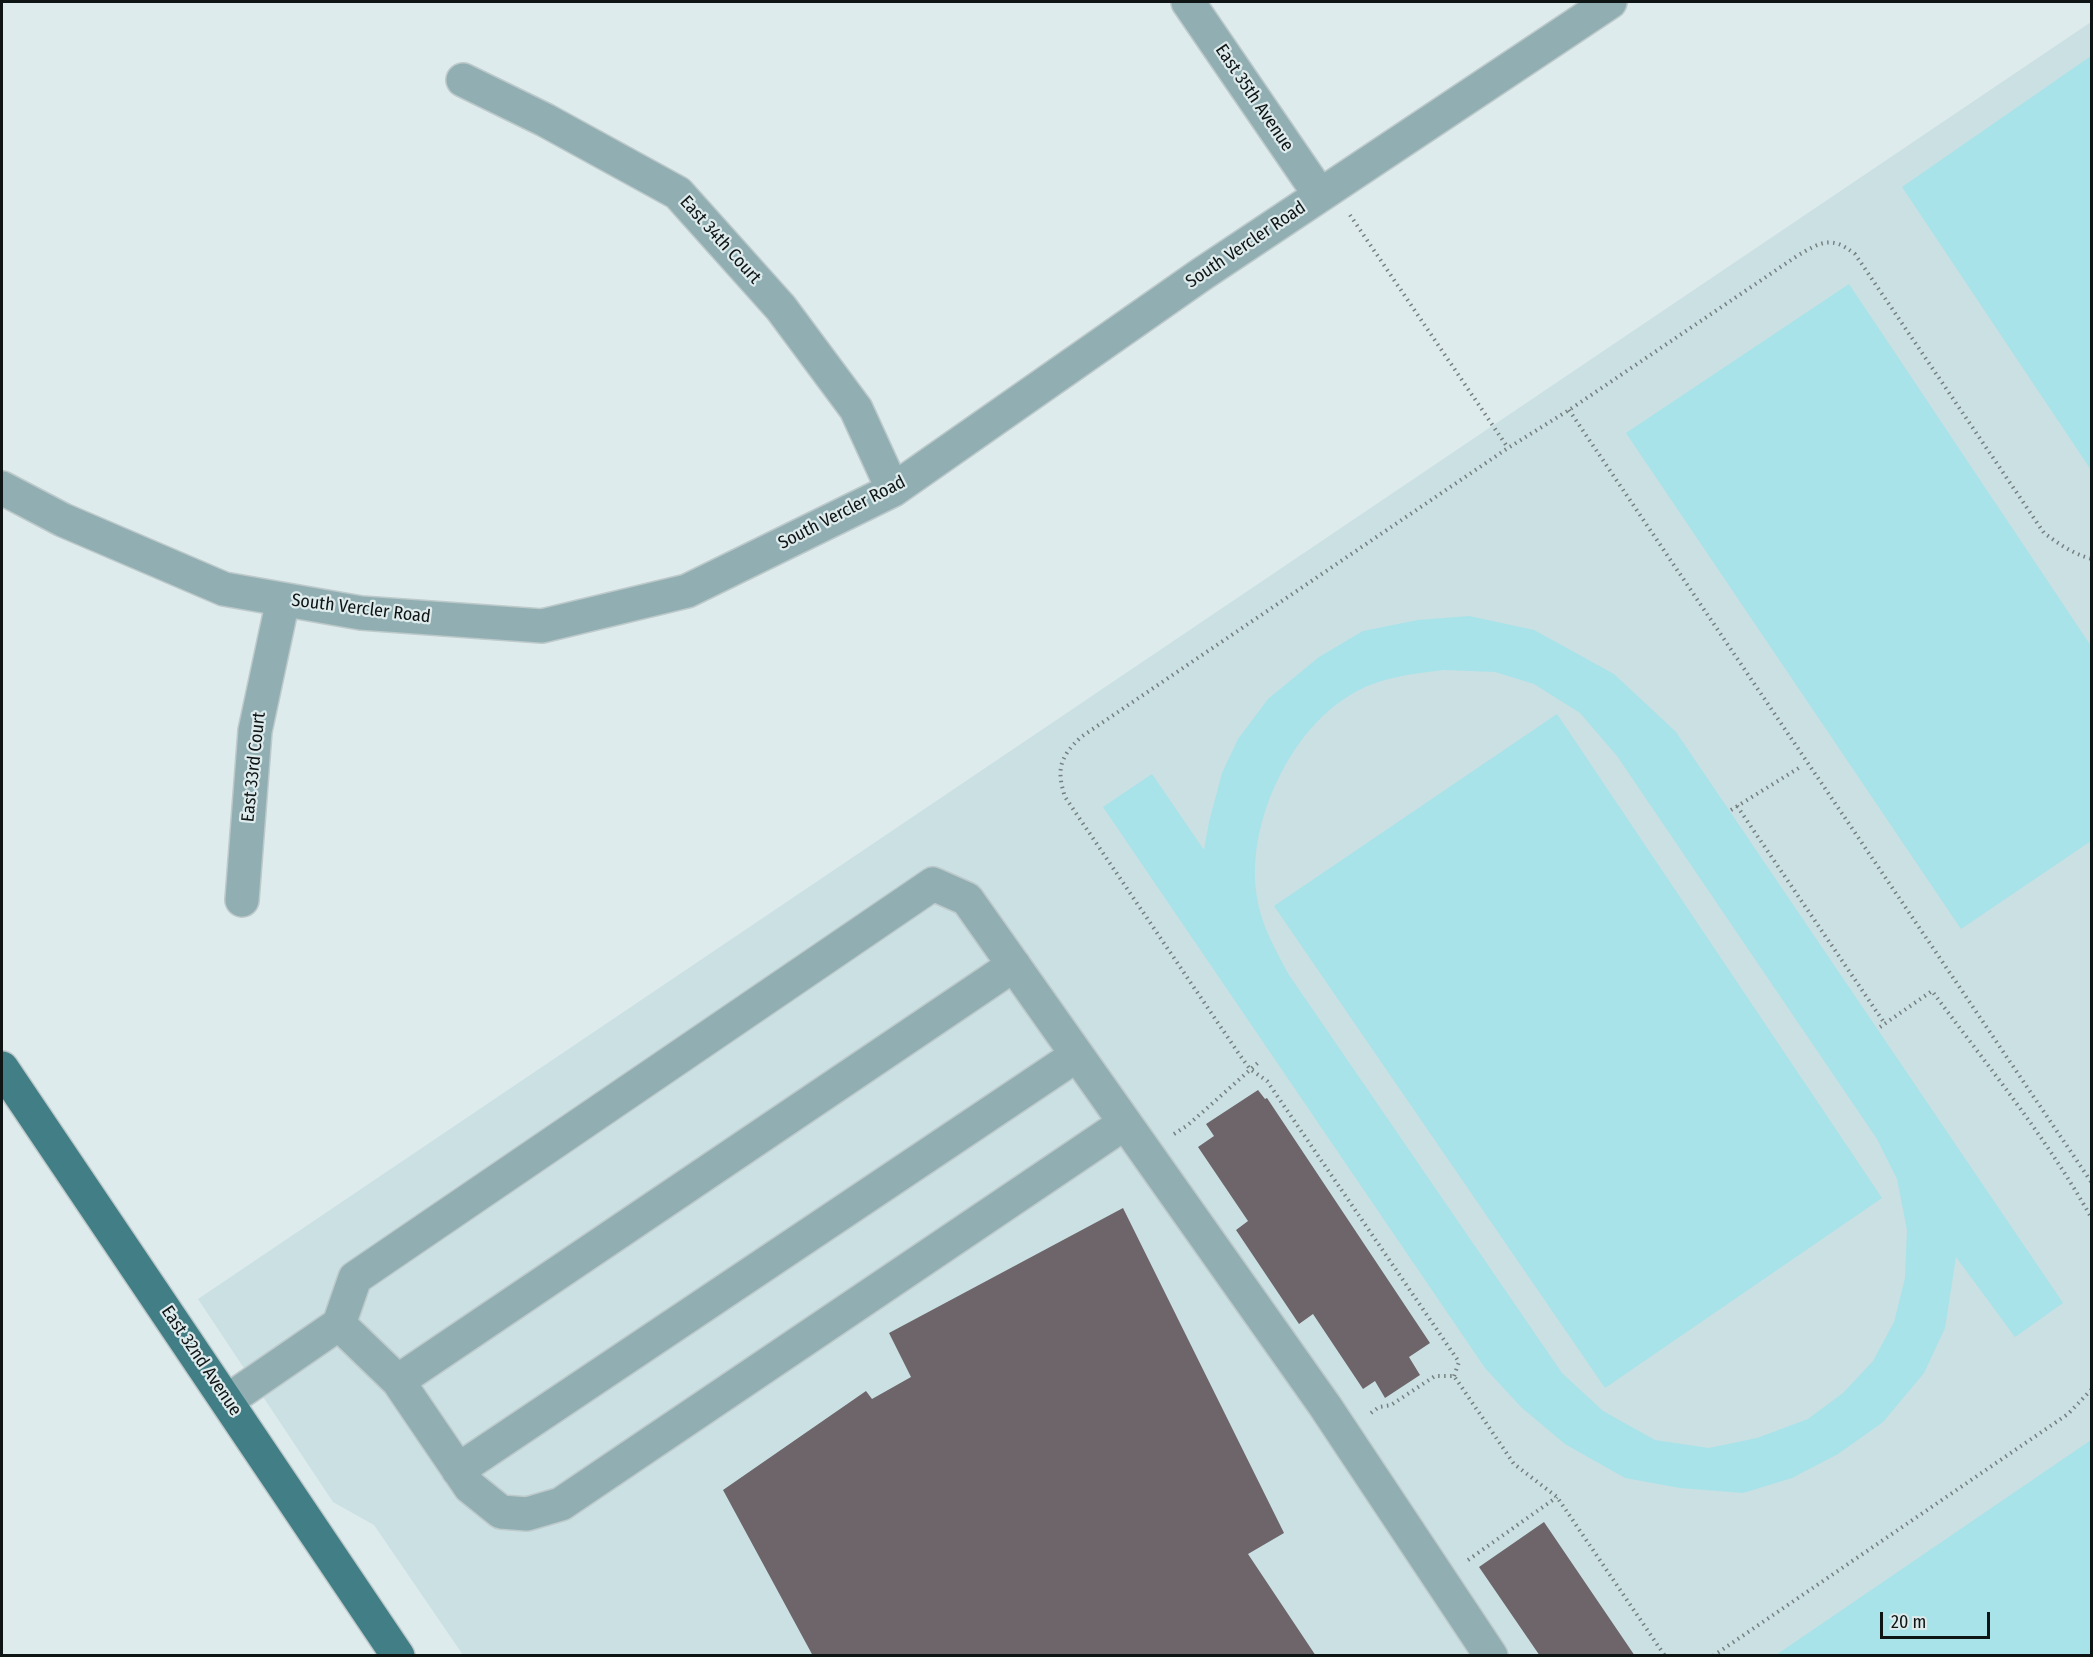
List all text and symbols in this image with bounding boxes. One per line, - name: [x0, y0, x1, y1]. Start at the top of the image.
- street label: East 35th Avenue: [1210, 40, 1298, 156]
- street label: East 34th Court: [675, 192, 765, 288]
- street label: South Vercler Road: [1182, 197, 1310, 293]
- street label: South Vercler Road: [775, 472, 909, 554]
- street label: South Vercler Road: [290, 590, 432, 628]
- street label: East 33rd Court: [237, 711, 271, 823]
- street label: East 32nd Avenue: [156, 1302, 246, 1420]
- scale bar: [1883, 1600, 1992, 1638]
- text: 20 m: [1891, 1611, 1926, 1633]

